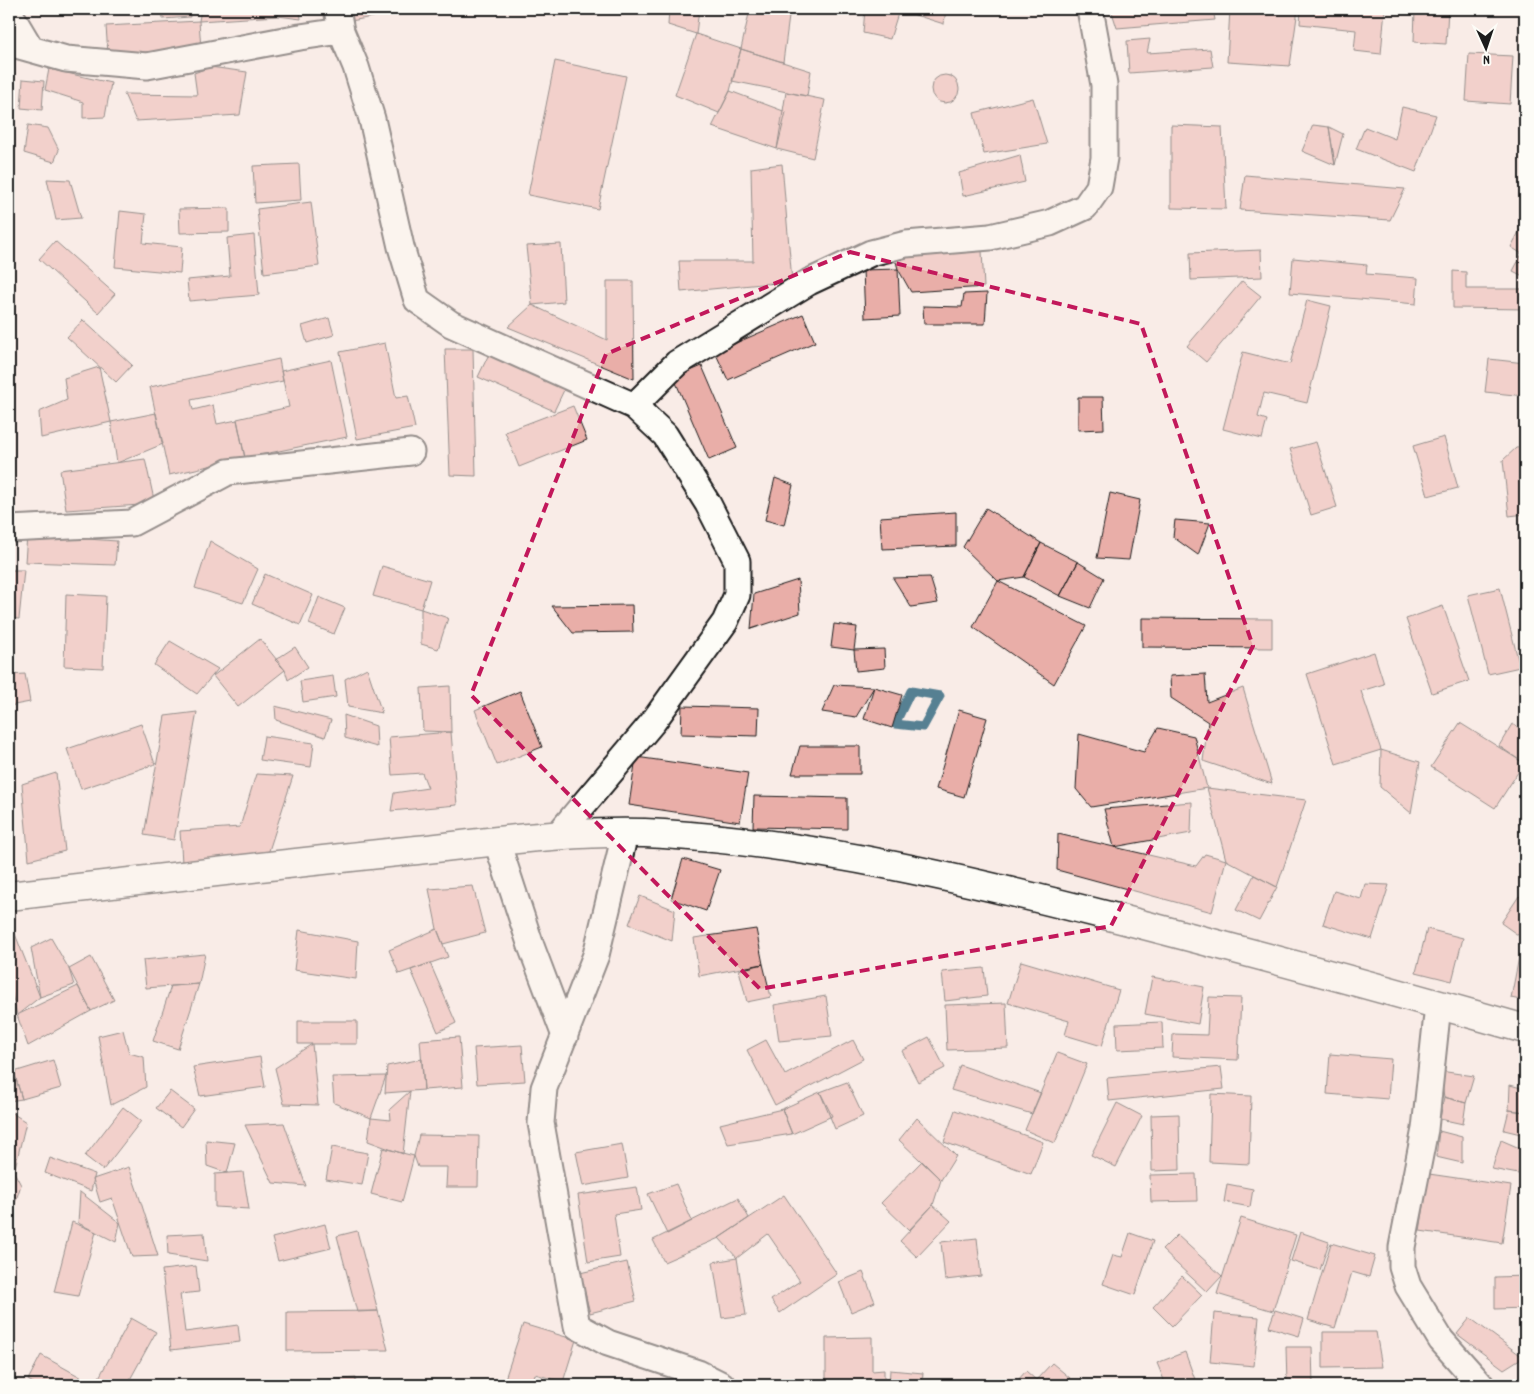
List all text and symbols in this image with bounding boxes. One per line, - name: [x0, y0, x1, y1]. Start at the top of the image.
- north arrow: [1462, 22, 1512, 72]
- text: N: [1483, 49, 1491, 69]

